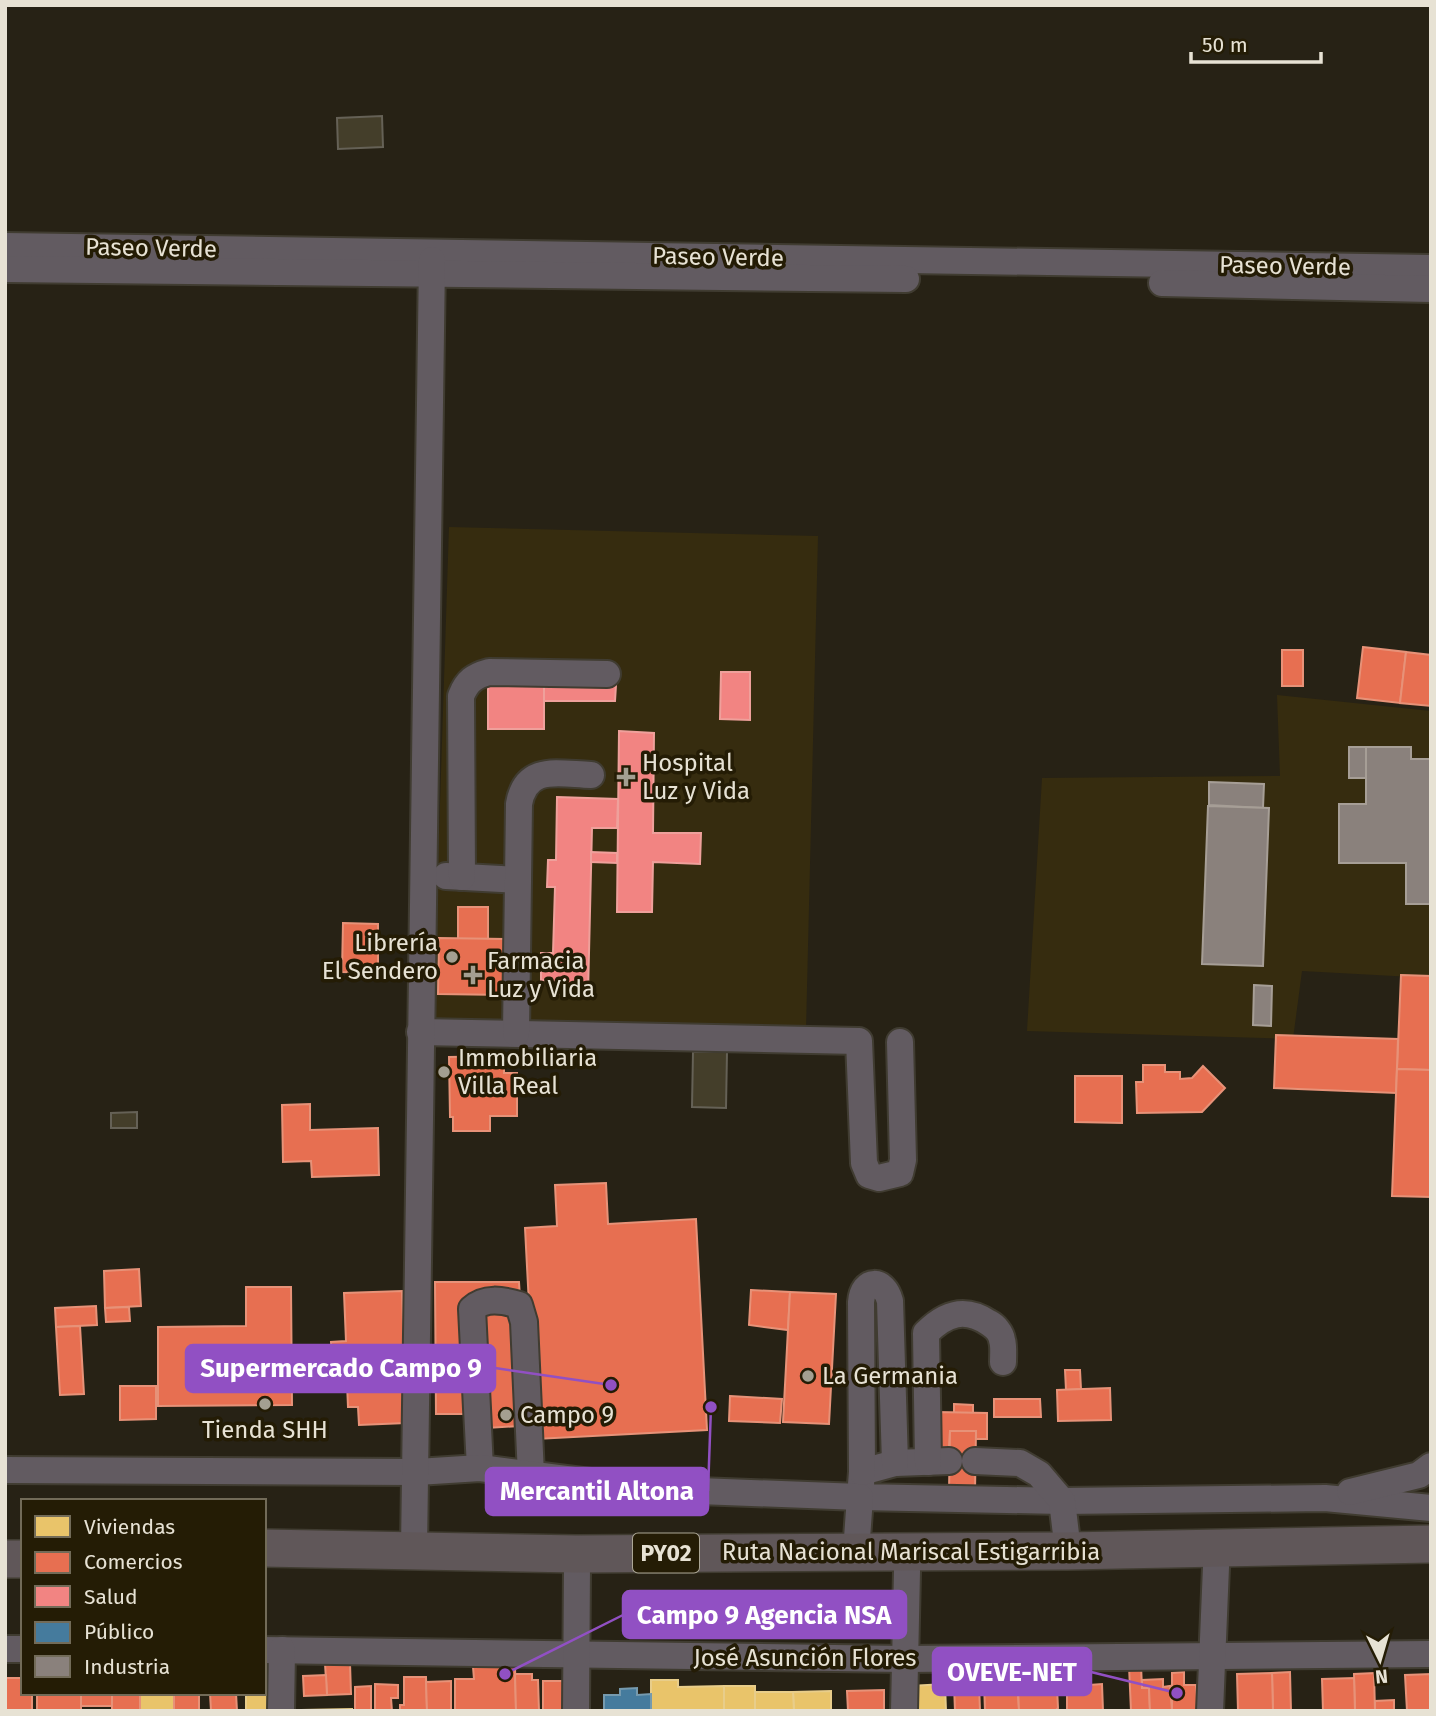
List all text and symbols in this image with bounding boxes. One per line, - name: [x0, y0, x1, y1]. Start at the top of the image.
- scale bar: [1191, 21, 1320, 65]
- text: 50 m: [1202, 32, 1248, 58]
- street label: Paseo Verde: [85, 233, 217, 263]
- street label: Paseo Verde: [652, 242, 784, 272]
- street label: Paseo Verde: [1219, 251, 1351, 281]
- place label: Hospital Luz y Vida: [642, 749, 750, 805]
- marker: Hospital Luz y Vida: [616, 767, 636, 787]
- place label: Librería El Sendero: [322, 929, 438, 985]
- place label: Farmacia Luz y Vida: [487, 947, 595, 1003]
- marker: Librería El Sendero: [444, 949, 460, 965]
- marker: Farmacia Luz y Vida: [465, 967, 481, 983]
- place label: Immobiliaria Villa Real: [458, 1044, 597, 1100]
- marker: Immobiliaria Villa Real: [436, 1064, 452, 1080]
- callout: Supermercado Campo 9: [186, 1345, 495, 1392]
- text: Supermercado Campo 9: [200, 1353, 482, 1384]
- place label: La Germania: [822, 1362, 958, 1390]
- marker: La Germania: [800, 1368, 816, 1384]
- marker: Tienda SHH: [257, 1396, 273, 1412]
- place label: Campo 9: [520, 1401, 614, 1429]
- marker: Campo 9: [498, 1407, 514, 1423]
- place label: Tienda SHH: [202, 1416, 328, 1444]
- callout: Mercantil Altona: [486, 1468, 708, 1515]
- text: Mercantil Altona: [500, 1476, 694, 1507]
- legend: [21, 1499, 266, 1695]
- text: Viviendas: [84, 1514, 175, 1540]
- road number: PY02: [633, 1534, 699, 1572]
- street label: Ruta Nacional Mariscal Estigarribia: [722, 1538, 1100, 1566]
- text: Comercios: [84, 1549, 183, 1575]
- text: Salud: [84, 1584, 138, 1610]
- callout: Campo 9 Agencia NSA: [623, 1591, 906, 1638]
- text: Campo 9 Agencia NSA: [637, 1600, 892, 1631]
- text: Público: [84, 1619, 154, 1645]
- north arrow: [1345, 1625, 1415, 1695]
- street label: José Asunción Flores: [694, 1644, 916, 1672]
- callout: OVEVE-NET: [933, 1648, 1091, 1695]
- text: Industria: [84, 1654, 170, 1680]
- text: OVEVE-NET: [947, 1657, 1078, 1688]
- text: N: [1374, 1664, 1389, 1688]

